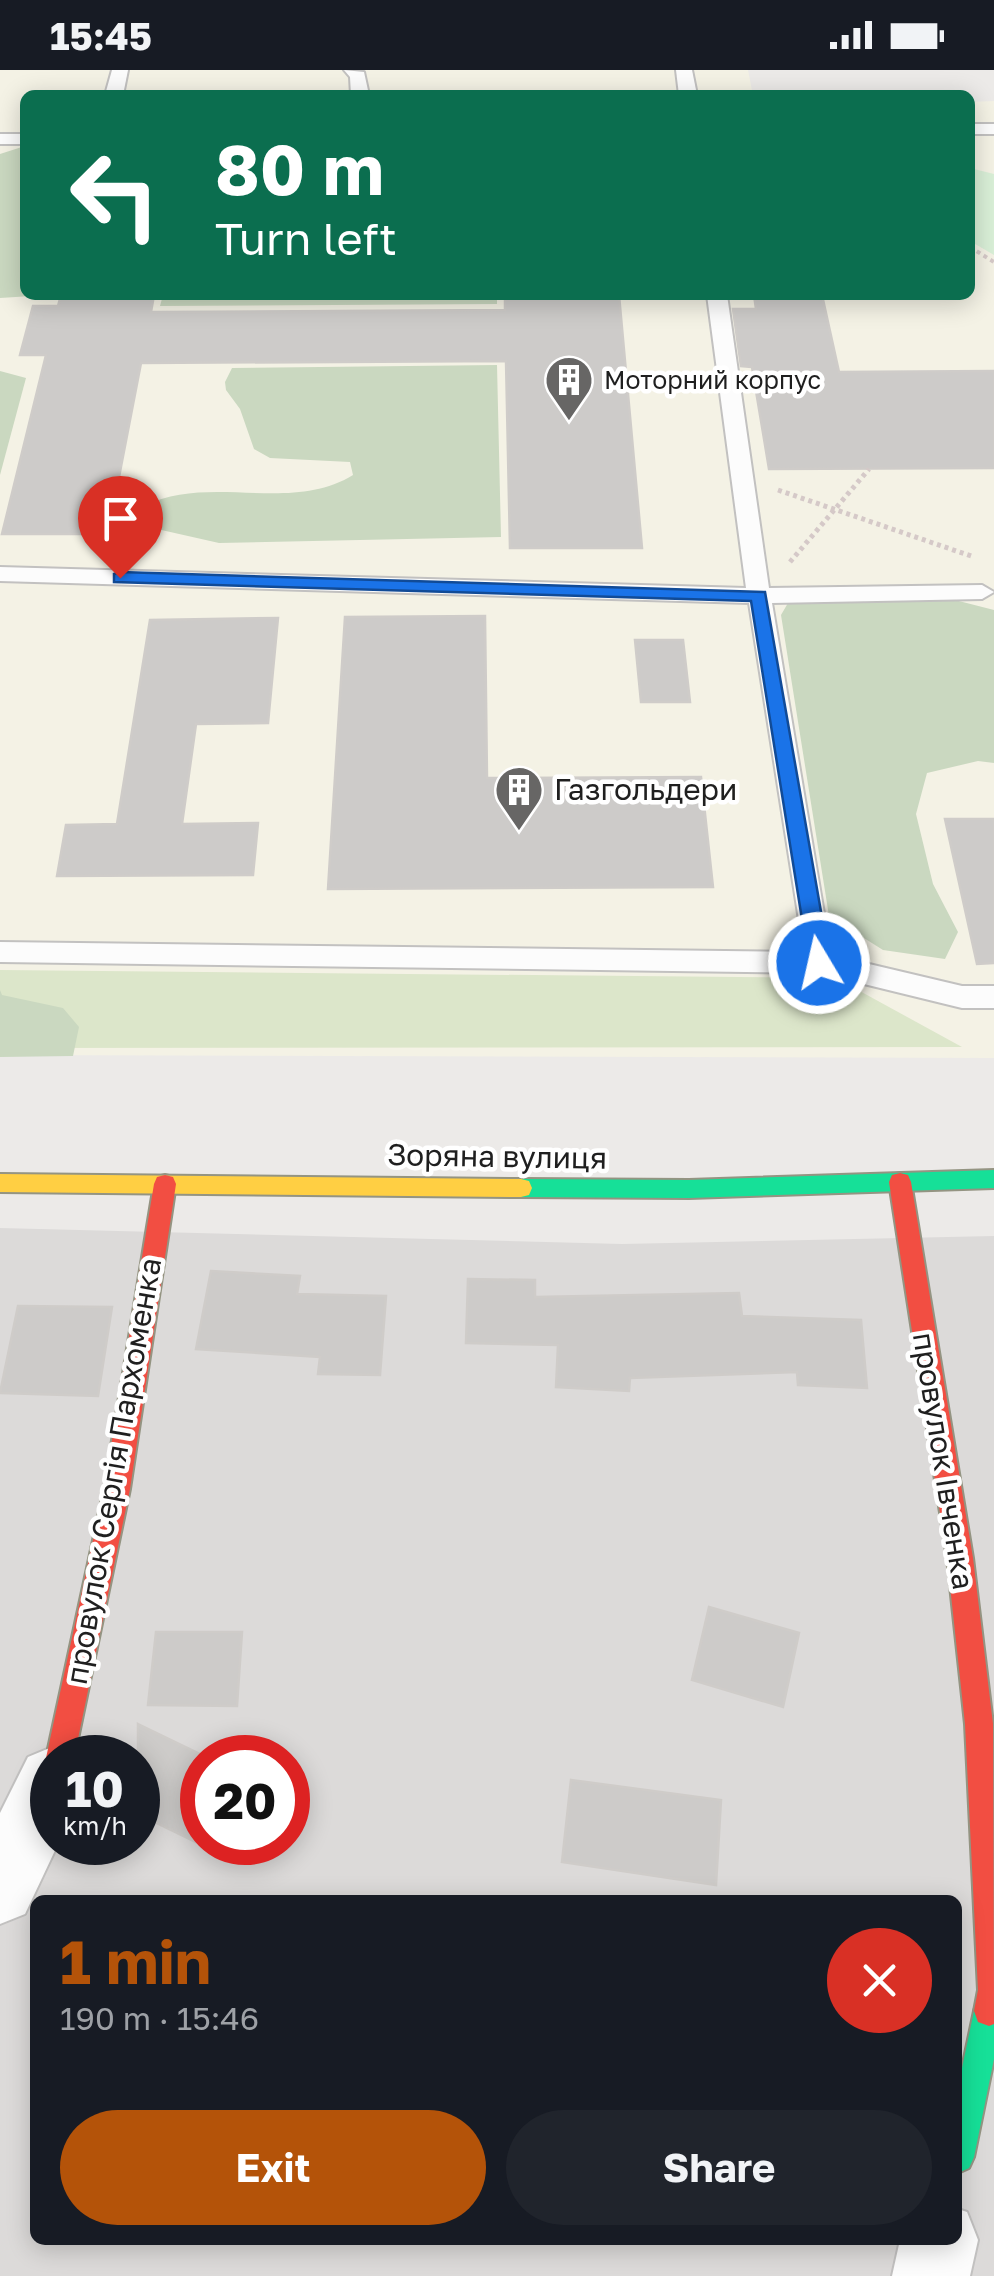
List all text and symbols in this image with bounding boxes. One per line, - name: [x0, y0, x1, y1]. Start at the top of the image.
- text: 15:45: [50, 13, 152, 58]
- text: 80 m: [215, 126, 384, 210]
- icon: left: [50, 130, 180, 260]
- text: Turn left: [215, 211, 397, 265]
- building icon: Моторний корпус: [543, 354, 595, 422]
- place label: Моторний корпус: [604, 364, 821, 395]
- pin: [78, 476, 163, 579]
- icon: arrive: [93, 491, 148, 546]
- building icon: Газгольдери: [493, 764, 545, 832]
- place label: Газгольдери: [554, 771, 737, 807]
- position arrow: [767, 911, 871, 1015]
- street label: Зоряна вулиця: [387, 1136, 607, 1176]
- street label: провулок Сергія Пархоменка: [58, 1255, 168, 1687]
- street label: провулок Івченка: [906, 1330, 982, 1592]
- speed limit sign: 20: [180, 1735, 310, 1865]
- text: 10: [66, 1758, 124, 1818]
- text: km/h: [63, 1810, 127, 1841]
- text: 1 min: [60, 1925, 211, 1997]
- button: close: [827, 1928, 932, 2033]
- text: 190 m · 15:46: [60, 1999, 259, 2037]
- button: Exit: [60, 2110, 486, 2225]
- button: Share: [506, 2110, 932, 2225]

